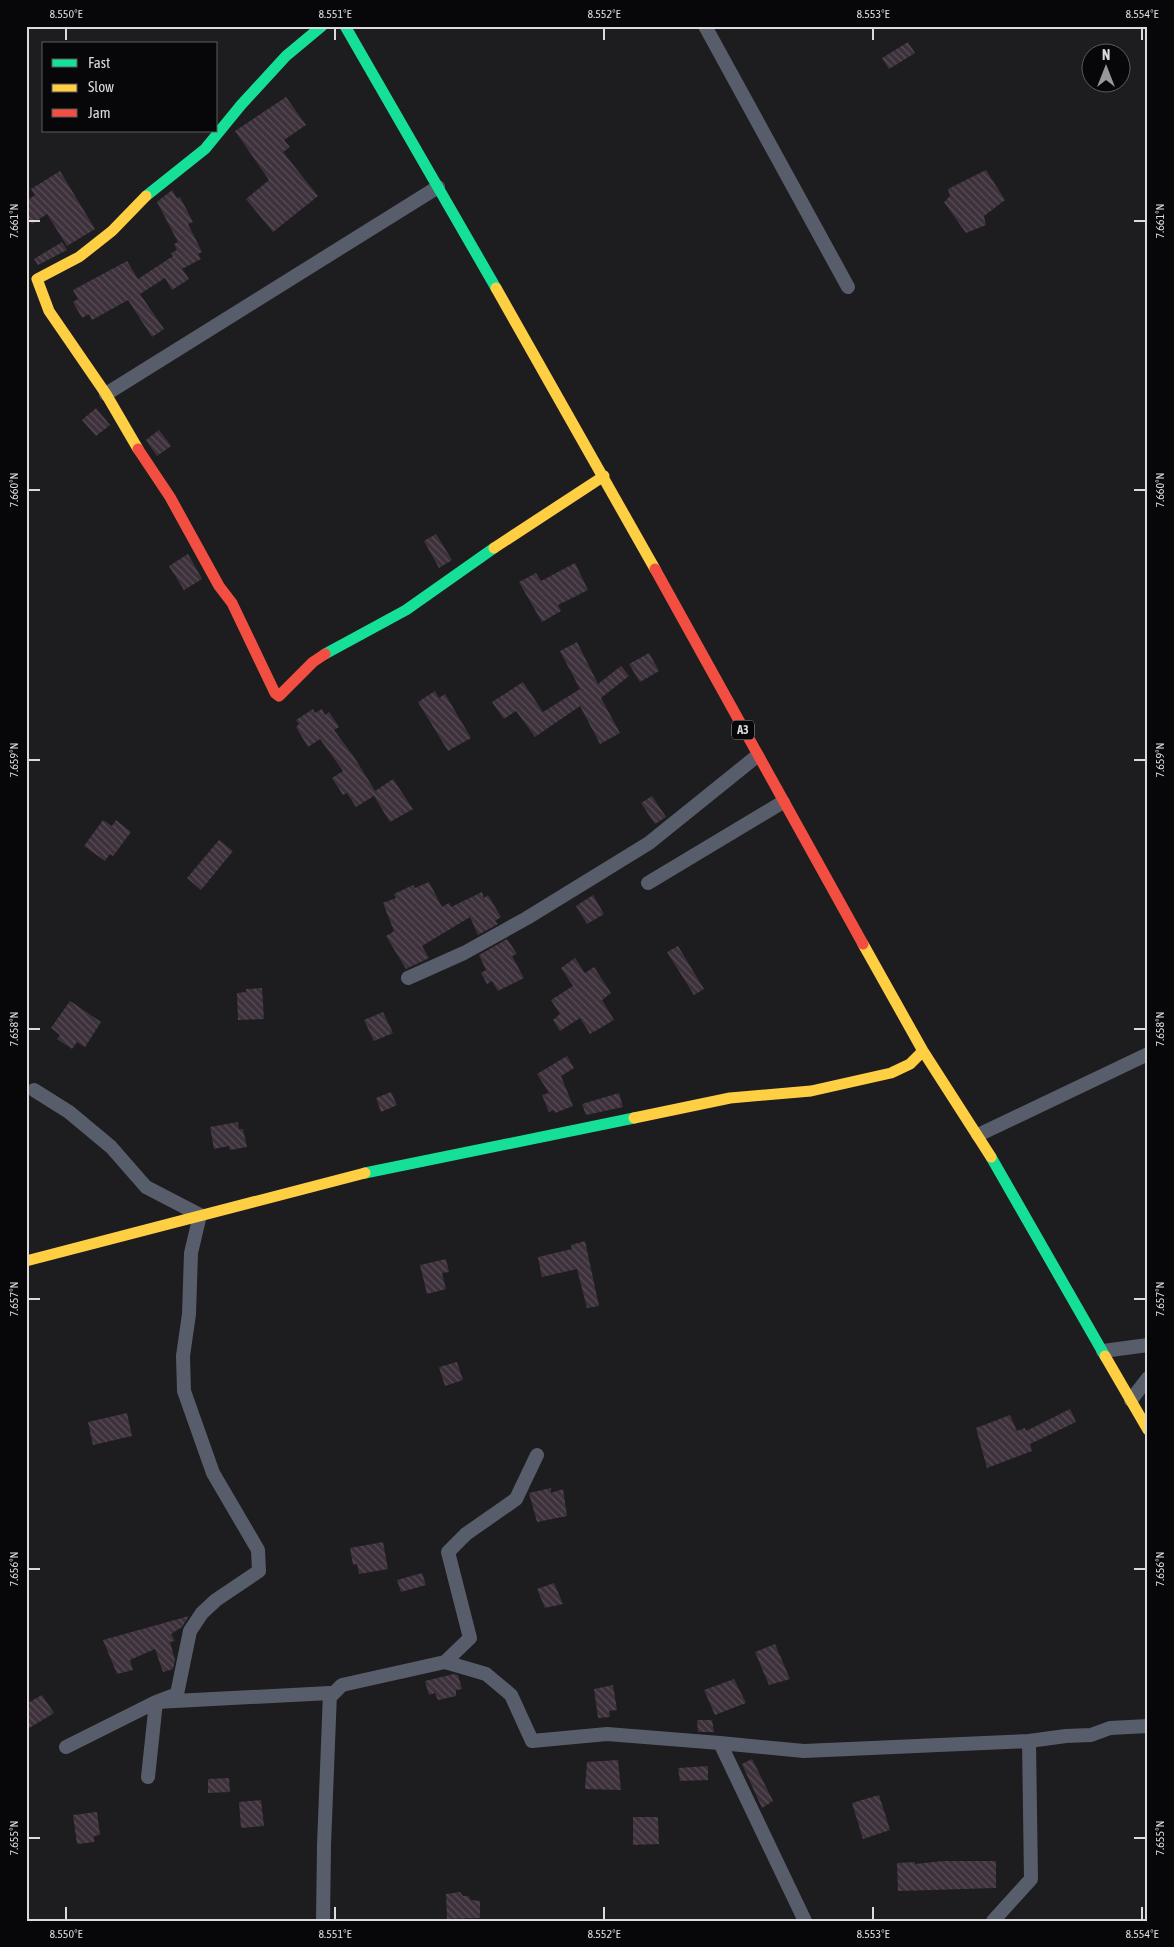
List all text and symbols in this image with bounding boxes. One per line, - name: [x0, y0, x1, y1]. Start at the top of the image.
- text: 8.550°E: [49, 7, 83, 21]
- text: 8.551°E: [318, 7, 352, 21]
- text: 8.552°E: [587, 7, 621, 21]
- text: 8.553°E: [856, 7, 890, 21]
- text: 8.554°E: [1125, 7, 1159, 21]
- legend: [42, 42, 218, 132]
- north arrow: [1082, 42, 1132, 92]
- text: N: [1102, 47, 1110, 63]
- text: Fast: [88, 54, 110, 71]
- text: Slow: [88, 78, 114, 95]
- text: Jam: [88, 104, 111, 121]
- text: 7.661°N: [7, 203, 21, 239]
- text: 7.661°N: [1153, 203, 1167, 239]
- text: 7.660°N: [7, 472, 21, 508]
- text: 7.660°N: [1153, 472, 1167, 508]
- road number: A3: [732, 720, 754, 740]
- text: 7.659°N: [7, 742, 21, 778]
- text: 7.659°N: [1153, 742, 1167, 778]
- text: 7.658°N: [7, 1011, 21, 1047]
- text: 7.658°N: [1153, 1011, 1167, 1047]
- text: 7.657°N: [7, 1281, 21, 1317]
- text: 7.657°N: [1153, 1281, 1167, 1317]
- text: 7.656°N: [7, 1551, 21, 1587]
- text: 7.656°N: [1153, 1551, 1167, 1587]
- text: 7.655°N: [7, 1820, 21, 1856]
- text: 7.655°N: [1153, 1820, 1167, 1856]
- text: 8.550°E: [49, 1927, 83, 1941]
- text: 8.551°E: [318, 1927, 352, 1941]
- text: 8.552°E: [587, 1927, 621, 1941]
- text: 8.553°E: [856, 1927, 890, 1941]
- text: 8.554°E: [1125, 1927, 1159, 1941]

